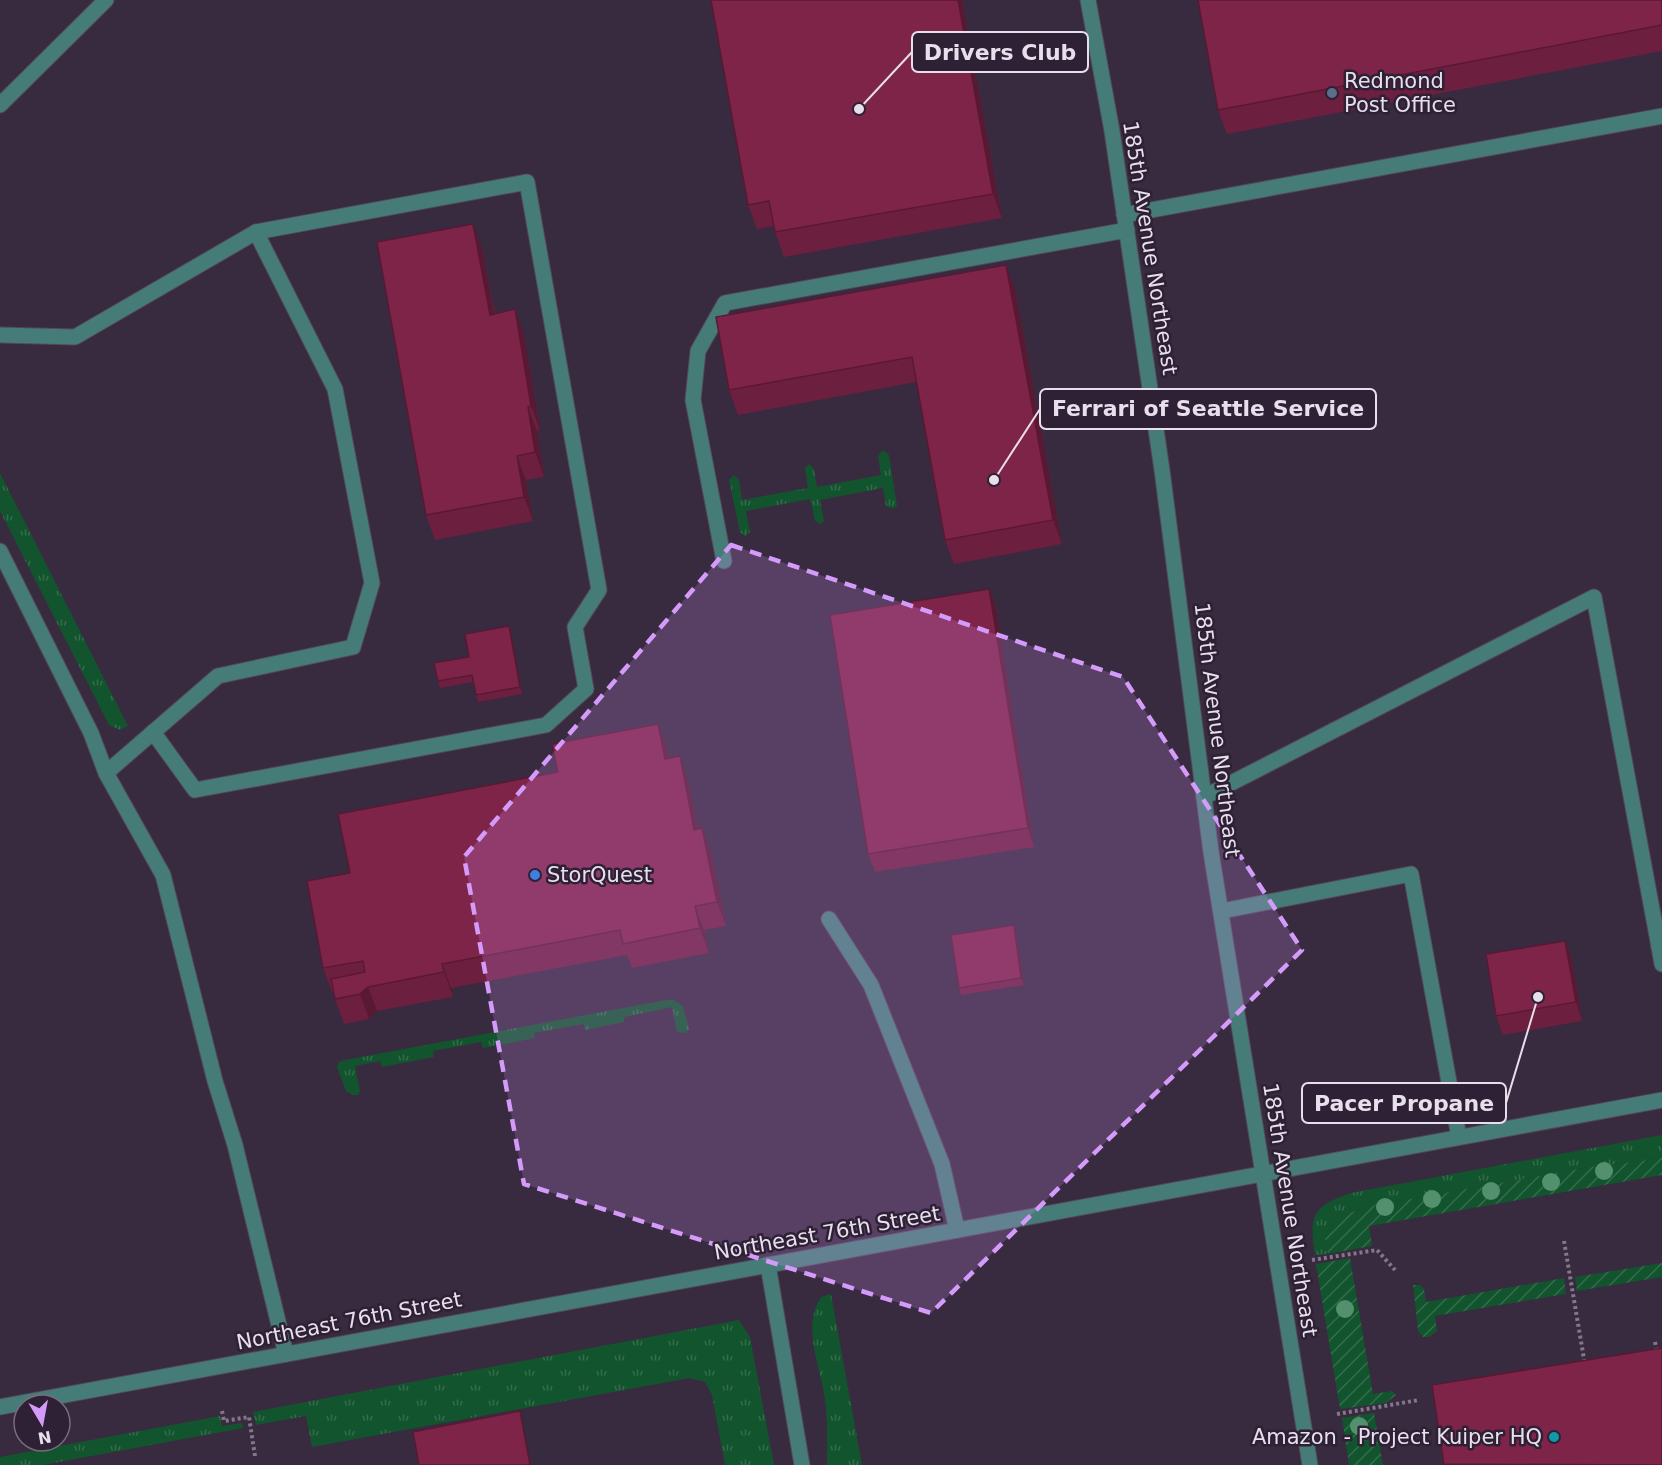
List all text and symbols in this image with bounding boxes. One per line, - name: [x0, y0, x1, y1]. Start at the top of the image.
- callout: Drivers Club: [912, 32, 1088, 72]
- text: Drivers Club: [924, 40, 1076, 65]
- place label: Redmond Post Office: [1344, 69, 1456, 117]
- marker: Redmond Post Office: [1325, 86, 1339, 100]
- street label: 185th Avenue Northeast: [1118, 119, 1182, 377]
- callout: Ferrari of Seattle Service: [1040, 389, 1376, 429]
- text: Ferrari of Seattle Service: [1052, 396, 1364, 421]
- street label: 185th Avenue Northeast: [1189, 601, 1245, 859]
- place label: StorQuest: [547, 863, 652, 887]
- marker: StorQuest: [528, 868, 542, 882]
- street label: 185th Avenue Northeast: [1258, 1081, 1322, 1339]
- callout: Pacer Propane: [1302, 1083, 1506, 1123]
- text: Pacer Propane: [1314, 1091, 1494, 1116]
- street label: Northeast 76th Street: [712, 1201, 942, 1265]
- street label: Northeast 76th Street: [234, 1287, 464, 1355]
- north arrow: [12, 1393, 72, 1453]
- place label: Amazon - Project Kuiper HQ: [1252, 1425, 1542, 1449]
- text: N: [36, 1427, 53, 1448]
- marker: Amazon - Project Kuiper HQ: [1547, 1430, 1561, 1444]

